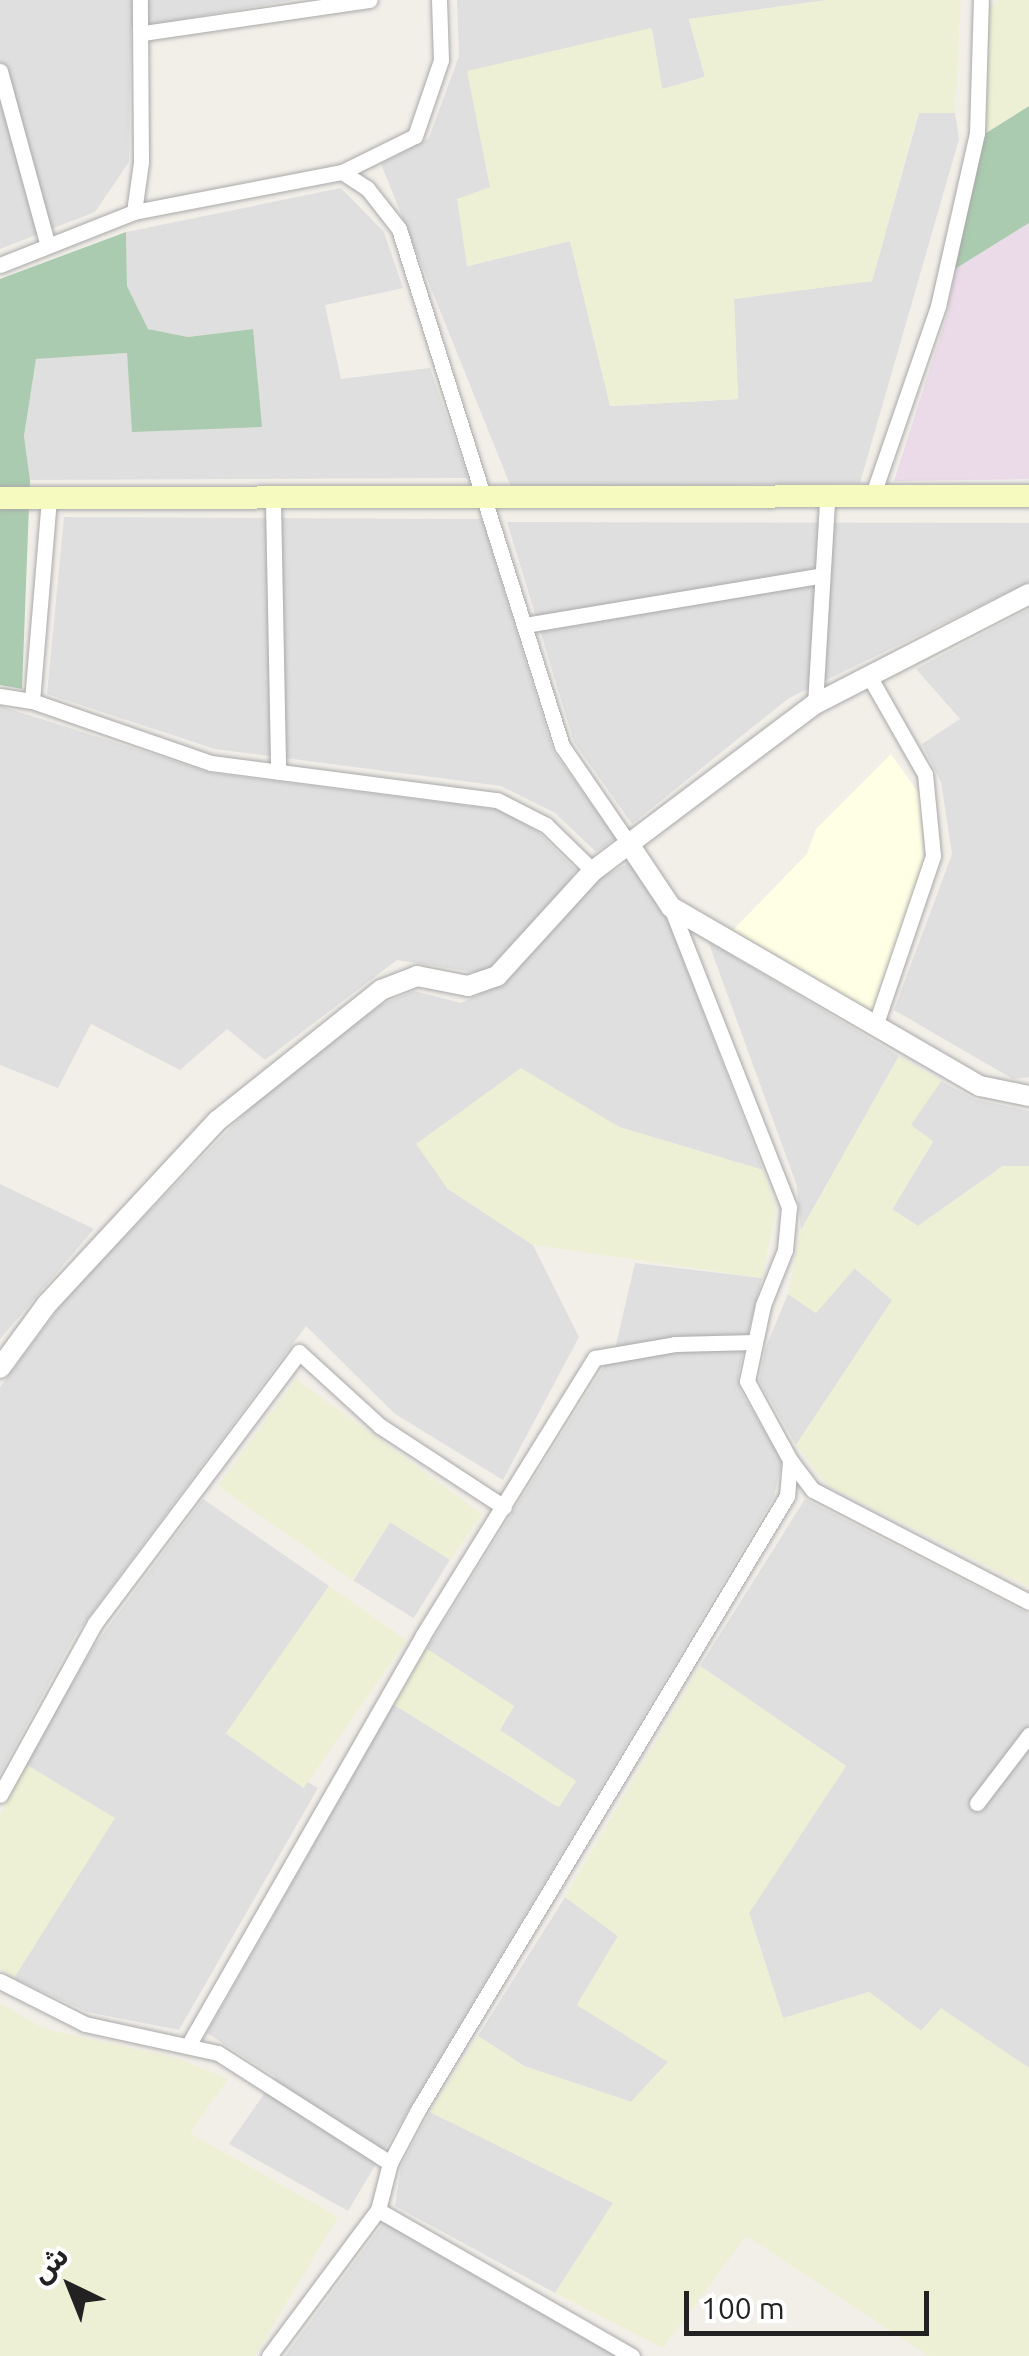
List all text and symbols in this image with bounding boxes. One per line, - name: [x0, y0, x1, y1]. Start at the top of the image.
- north arrow: [20, 2236, 120, 2336]
- text: ش: [25, 2239, 74, 2288]
- scale bar: [689, 2271, 934, 2333]
- text: 100 m: [701, 2291, 785, 2325]

